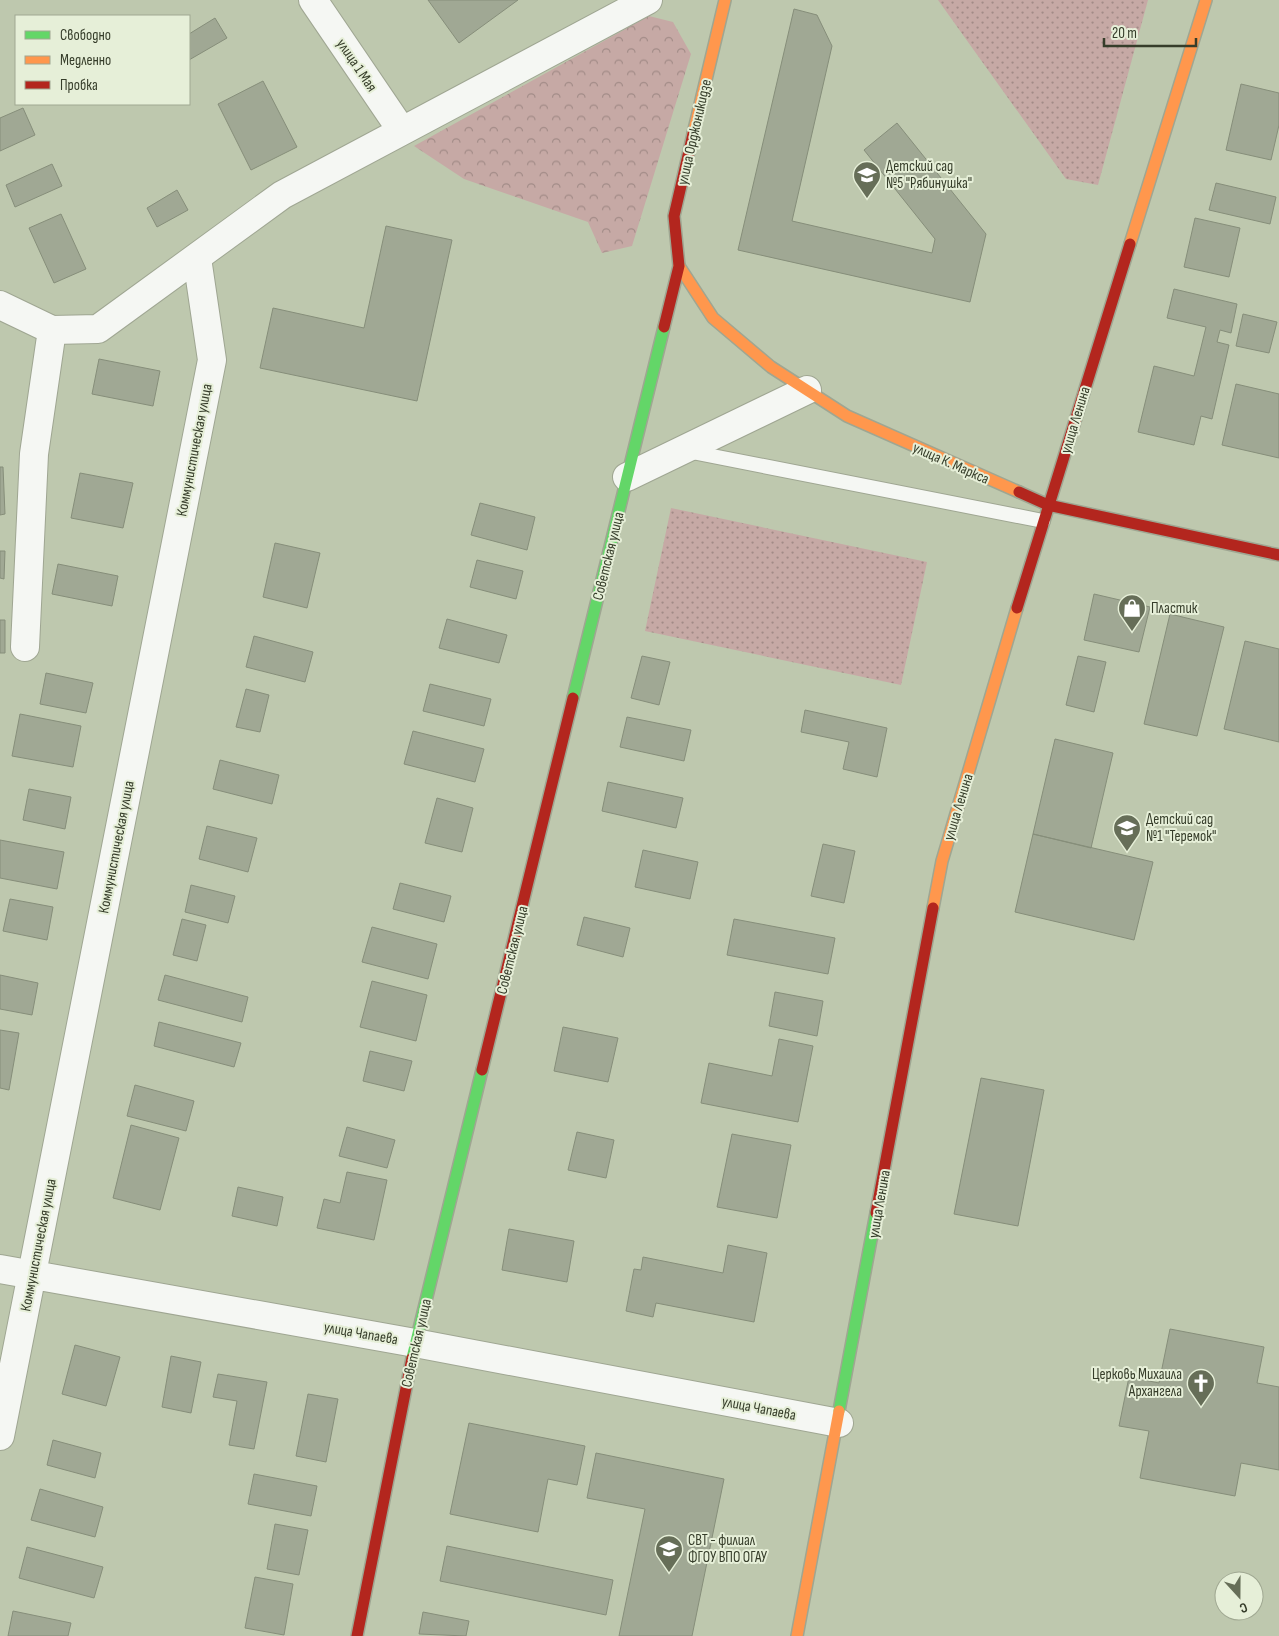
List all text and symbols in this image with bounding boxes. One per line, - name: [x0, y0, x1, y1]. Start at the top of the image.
- legend: [15, 15, 190, 105]
- scale bar: [1104, 15, 1196, 47]
- text: 20 m: [1112, 24, 1137, 43]
- text: Свободно: [60, 26, 111, 45]
- street label: улица 1 Мая: [332, 35, 381, 95]
- text: Медленно: [60, 51, 111, 70]
- text: Пробка: [60, 76, 98, 95]
- street label: улица Орджоникидзе: [673, 77, 716, 187]
- place label: Детский сад №5 "Рябинушка": [886, 157, 972, 193]
- school or university icon: Детский сад №5 "Рябинушка": [852, 160, 882, 199]
- street label: Коммунистическая улица: [172, 382, 217, 518]
- street label: улица Ленина: [1056, 384, 1095, 456]
- street label: улица К. Маркса: [910, 438, 992, 489]
- street label: Советская улица: [588, 510, 629, 602]
- shop icon: Пластик: [1117, 593, 1147, 632]
- place label: Пластик: [1151, 599, 1198, 618]
- street label: улица Ленина: [939, 771, 978, 843]
- street label: Коммунистическая улица: [94, 779, 139, 915]
- place label: Детский сад №1 "Теремок": [1146, 810, 1216, 846]
- school or university icon: Детский сад №1 "Теремок": [1112, 813, 1142, 852]
- street label: Советская улица: [492, 904, 533, 996]
- street label: улица Ленина: [864, 1168, 895, 1240]
- street label: Коммунистическая улица: [16, 1177, 61, 1313]
- street label: Советская улица: [397, 1297, 436, 1389]
- street label: улица Чапаева: [322, 1318, 400, 1349]
- place label: Церковь Михаила Архангела: [1092, 1365, 1182, 1401]
- church icon: Церковь Михаила Архангела: [1186, 1368, 1216, 1407]
- street label: улица Чапаева: [720, 1392, 798, 1425]
- place label: СВТ - филиал ФГОУ ВПО ОГАУ: [688, 1531, 768, 1567]
- school or university icon: СВТ - филиал ФГОУ ВПО ОГАУ: [654, 1534, 684, 1573]
- north arrow: [1214, 1571, 1264, 1621]
- text: С: [1237, 1598, 1250, 1617]

